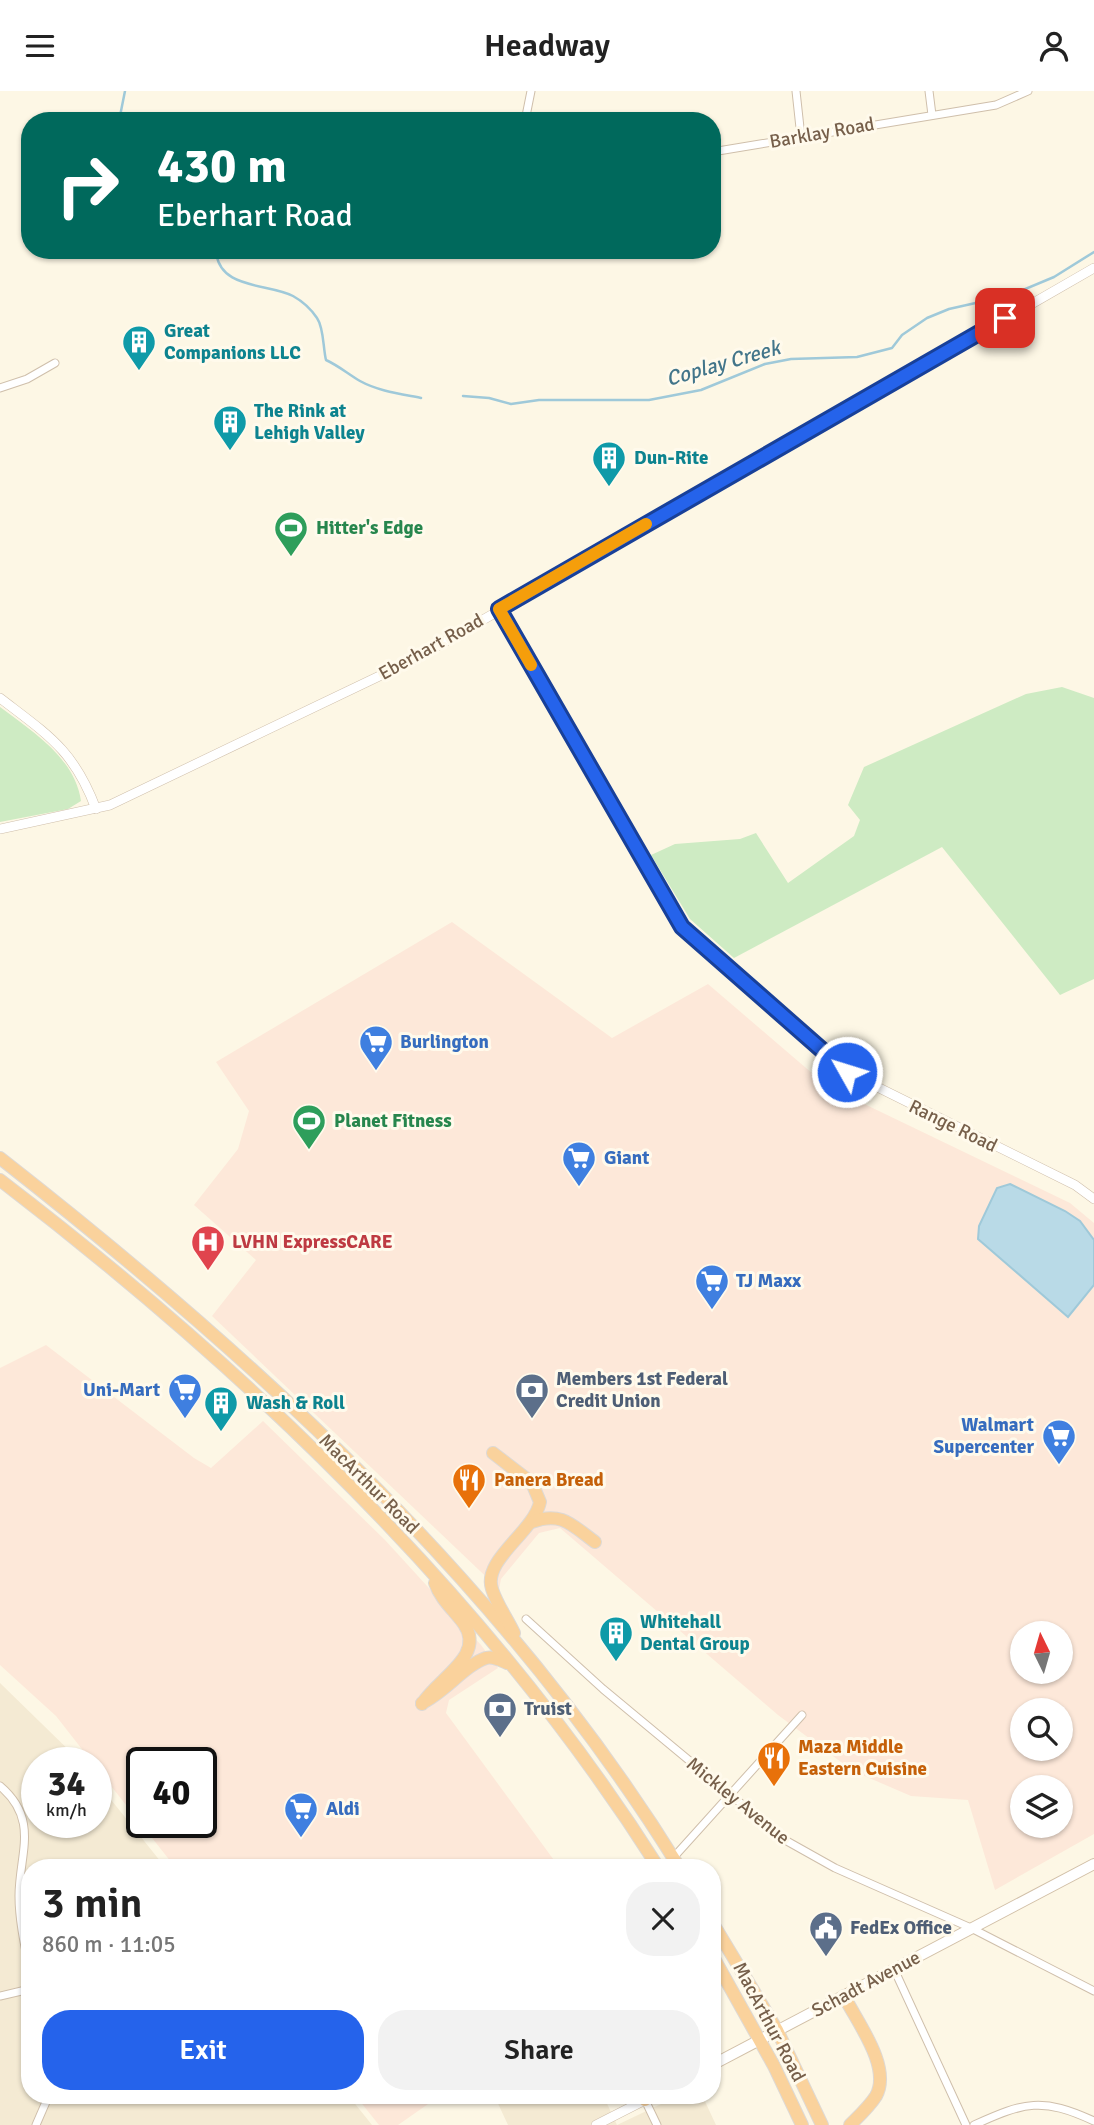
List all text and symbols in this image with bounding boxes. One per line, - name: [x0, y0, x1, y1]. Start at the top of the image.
- text: Headway: [484, 26, 610, 65]
- icon: menu: [21, 27, 59, 65]
- icon: person: [1035, 27, 1073, 65]
- street label: Barklay Road: [768, 112, 876, 154]
- text: 430 m: [157, 136, 287, 196]
- icon: right: [42, 140, 133, 231]
- text: Eberhart Road: [157, 196, 353, 235]
- pin: [975, 288, 1035, 348]
- icon: arrive: [986, 299, 1024, 337]
- place label: Great Companions LLC: [164, 319, 301, 365]
- building icon: Great Companions LLC: [120, 323, 158, 372]
- water label: Coplay Creek: [663, 334, 785, 392]
- place label: The Rink at Lehigh Valley: [254, 399, 365, 445]
- building icon: The Rink at Lehigh Valley: [211, 403, 249, 452]
- building icon: Dun-Rite: [590, 439, 628, 488]
- place label: Dun-Rite: [634, 446, 708, 470]
- sports icon: Hitter's Edge: [272, 509, 310, 558]
- place label: Hitter's Edge: [316, 516, 423, 540]
- street label: Eberhart Road: [374, 608, 488, 686]
- supermarket icon: Burlington: [357, 1023, 395, 1072]
- place label: Burlington: [400, 1030, 489, 1054]
- position arrow: [810, 1035, 884, 1109]
- street label: Range Road: [905, 1094, 1001, 1158]
- sports icon: Planet Fitness: [290, 1102, 328, 1151]
- place label: Planet Fitness: [334, 1109, 452, 1133]
- supermarket icon: Giant: [560, 1139, 598, 1188]
- place label: Giant: [604, 1146, 649, 1170]
- hospital icon: LVHN ExpressCARE: [189, 1223, 227, 1272]
- place label: LVHN ExpressCARE: [232, 1230, 393, 1254]
- supermarket icon: TJ Maxx: [693, 1262, 731, 1311]
- place label: TJ Maxx: [736, 1269, 802, 1293]
- place label: Members 1st Federal Credit Union: [556, 1367, 728, 1413]
- supermarket icon: Uni-Mart: [166, 1371, 204, 1420]
- bank icon: Members 1st Federal Credit Union: [513, 1371, 551, 1420]
- place label: Uni-Mart: [83, 1378, 160, 1402]
- building icon: Wash & Roll: [202, 1384, 240, 1433]
- place label: Wash & Roll: [246, 1391, 345, 1415]
- place label: Walmart Supercenter: [933, 1413, 1034, 1459]
- supermarket icon: Walmart Supercenter: [1040, 1417, 1078, 1466]
- street label: MacArthur Road: [314, 1429, 424, 1539]
- restaurant icon: Panera Bread: [450, 1461, 488, 1510]
- place label: Panera Bread: [494, 1468, 604, 1492]
- place label: Whitehall Dental Group: [640, 1610, 750, 1656]
- building icon: Whitehall Dental Group: [597, 1614, 635, 1663]
- north arrow: [1010, 1621, 1073, 1683]
- map controls: [1010, 1621, 1073, 1838]
- bank icon: Truist: [481, 1690, 519, 1739]
- place label: Truist: [524, 1697, 572, 1721]
- button: search: [1010, 1698, 1073, 1761]
- place label: Maza Middle Eastern Cuisine: [798, 1735, 927, 1781]
- restaurant icon: Maza Middle Eastern Cuisine: [755, 1739, 793, 1788]
- speed limit sign: 40: [126, 1747, 217, 1838]
- street label: Mickley Avenue: [682, 1752, 794, 1850]
- text: 34: [48, 1762, 85, 1805]
- button: layers: [1010, 1775, 1073, 1838]
- supermarket icon: Aldi: [282, 1790, 320, 1839]
- place label: Aldi: [326, 1797, 360, 1821]
- text: km/h: [46, 1799, 87, 1821]
- text: 3 min: [42, 1878, 143, 1929]
- button: close: [626, 1882, 700, 1956]
- public building icon: FedEx Office: [807, 1909, 845, 1958]
- place label: FedEx Office: [850, 1916, 952, 1940]
- text: 860 m · 11:05: [42, 1930, 176, 1959]
- street label: Schadt Avenue: [807, 1945, 925, 2023]
- street label: MacArthur Road: [727, 1958, 811, 2086]
- button: Exit: [42, 2010, 364, 2090]
- button: Share: [378, 2010, 700, 2090]

